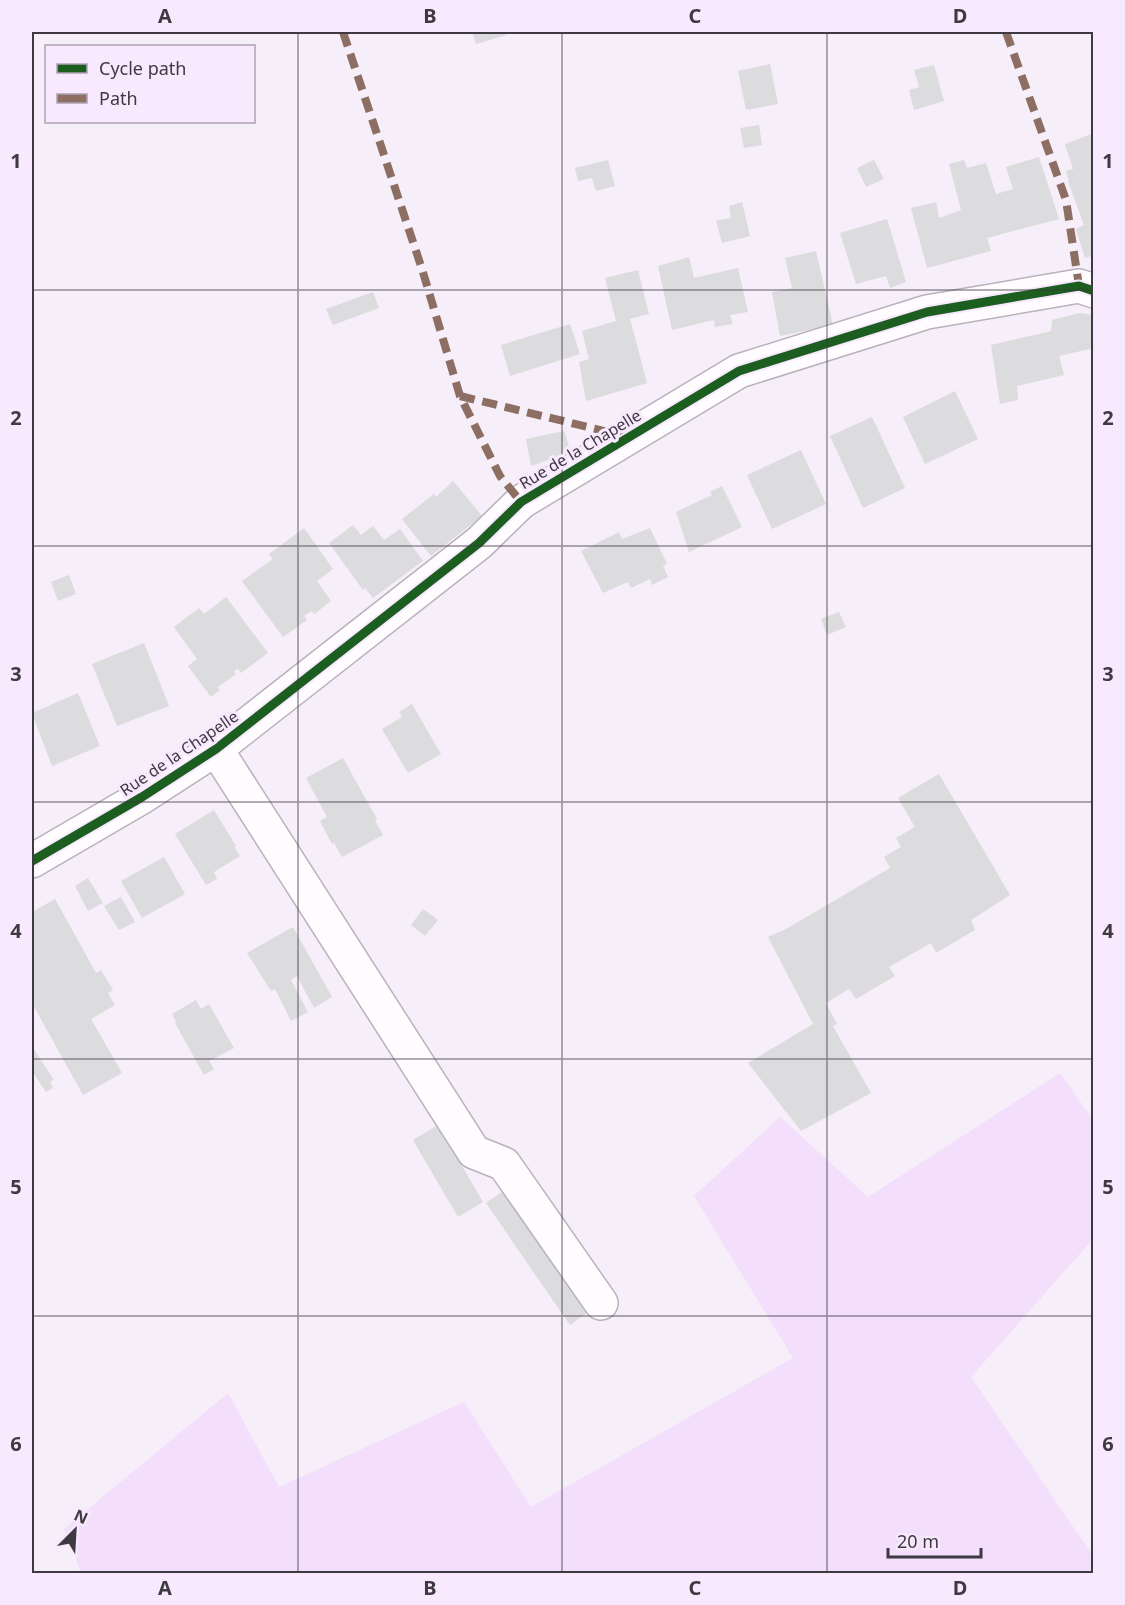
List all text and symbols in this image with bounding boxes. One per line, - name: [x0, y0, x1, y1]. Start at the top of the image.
- text: A: [158, 2, 172, 29]
- text: B: [423, 2, 437, 29]
- text: C: [689, 2, 702, 29]
- text: D: [953, 2, 967, 29]
- legend: [45, 45, 255, 123]
- text: Cycle path: [99, 56, 186, 80]
- text: Path: [99, 86, 138, 110]
- text: 1: [10, 147, 22, 174]
- text: 1: [1102, 147, 1114, 174]
- text: 2: [10, 404, 22, 431]
- street label: Rue de la Chapelle: [515, 404, 645, 494]
- text: 2: [1102, 404, 1114, 431]
- text: 3: [10, 660, 22, 687]
- text: 3: [1102, 660, 1114, 687]
- street label: Rue de la Chapelle: [115, 705, 243, 801]
- text: 4: [10, 917, 22, 944]
- text: 4: [1102, 917, 1114, 944]
- text: 5: [10, 1173, 22, 1200]
- text: 5: [1102, 1173, 1114, 1200]
- text: 6: [10, 1430, 22, 1457]
- text: 6: [1102, 1430, 1114, 1457]
- north arrow: [45, 1500, 105, 1560]
- text: N: [71, 1504, 92, 1529]
- scale bar: [888, 1521, 981, 1559]
- text: 20 m: [897, 1529, 939, 1553]
- text: A: [158, 1574, 172, 1601]
- text: B: [423, 1574, 437, 1601]
- text: C: [689, 1574, 702, 1601]
- text: D: [953, 1574, 967, 1601]

